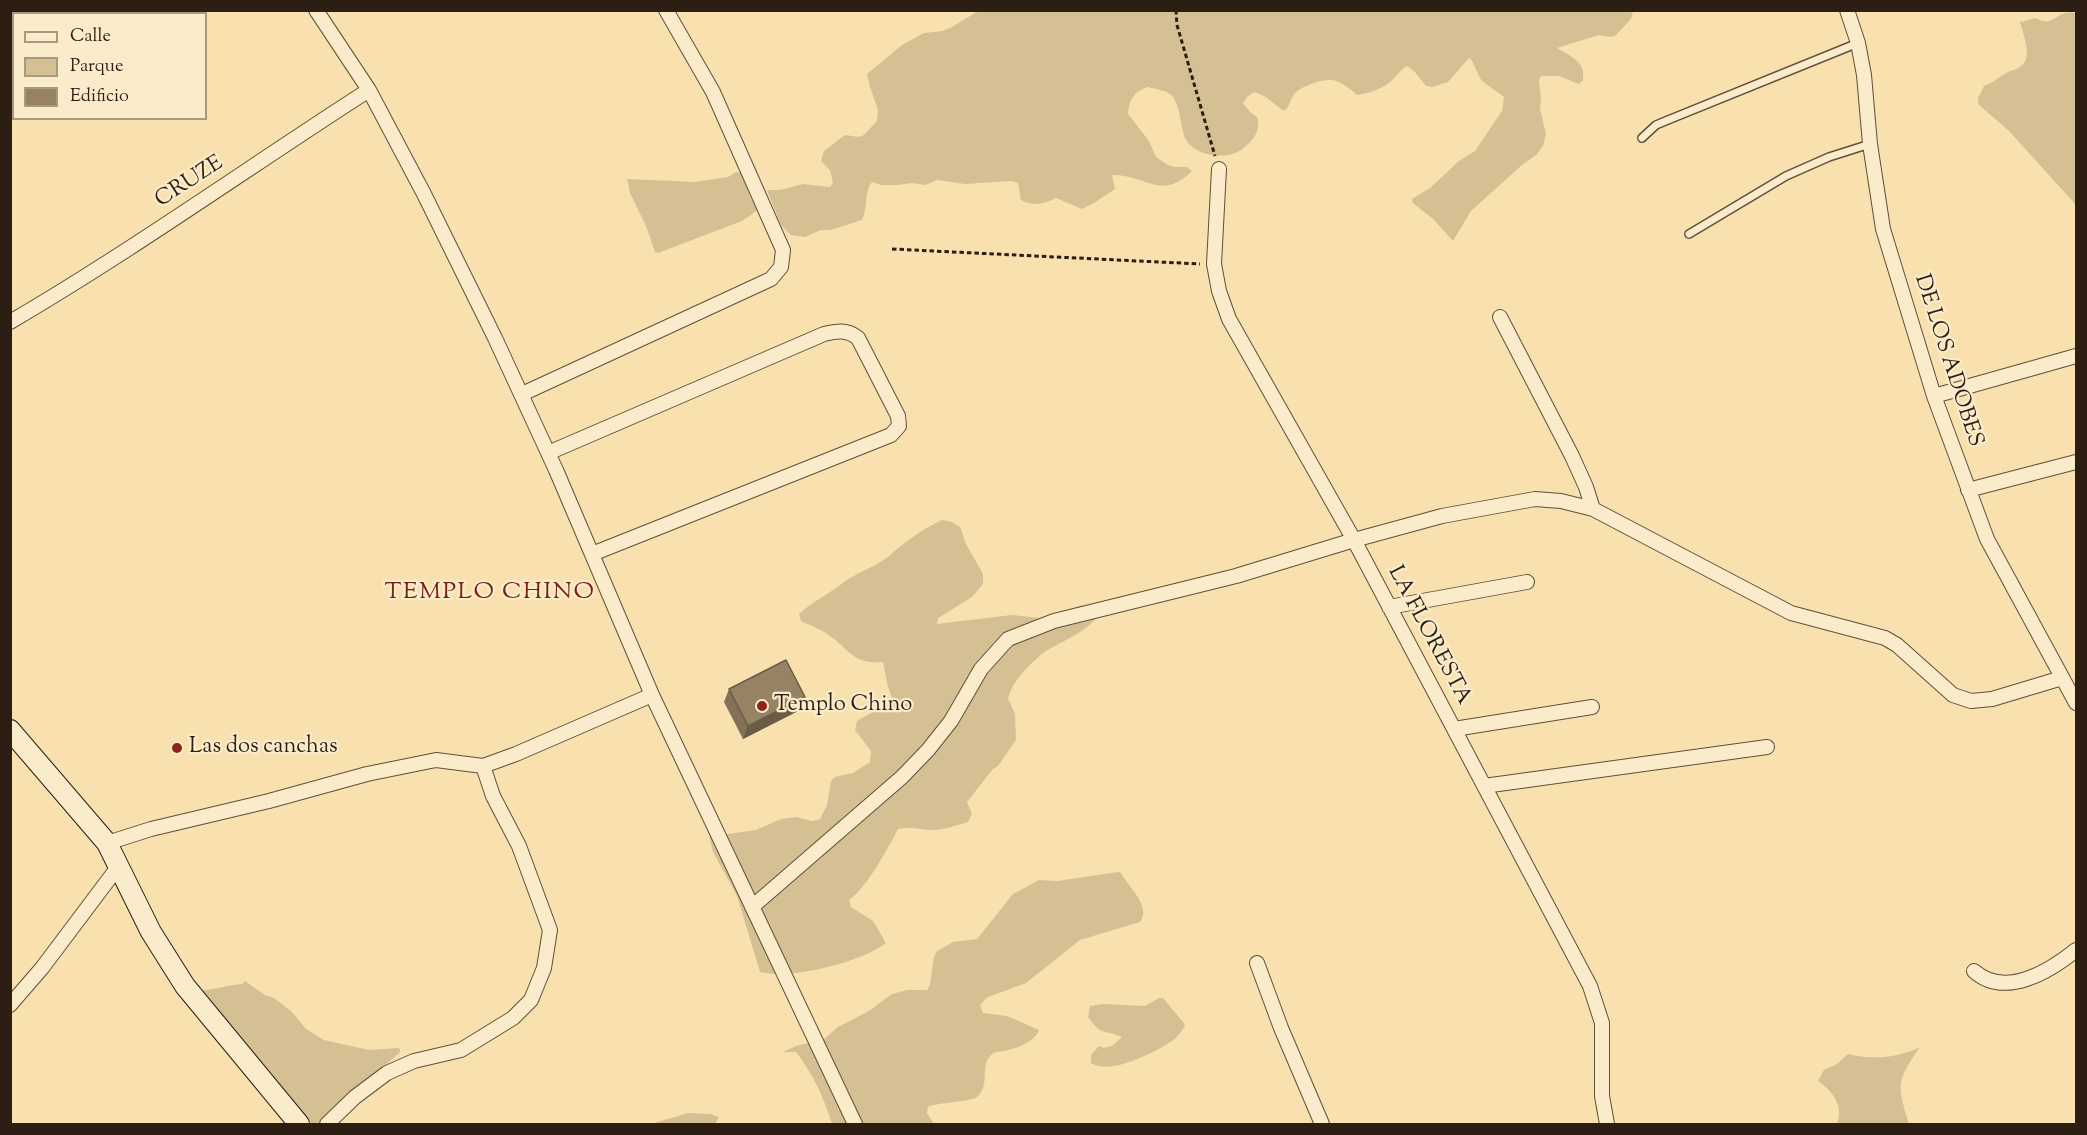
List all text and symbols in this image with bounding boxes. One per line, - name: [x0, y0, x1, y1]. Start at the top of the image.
- legend: [12, 12, 207, 120]
- text: Calle: [70, 24, 111, 50]
- text: Parque: [70, 54, 123, 80]
- text: Edificio: [70, 84, 129, 110]
- street label: CRUZE: [151, 151, 229, 215]
- street label: DE LOS ADOBES: [1907, 272, 1987, 450]
- street label: LA FLORESTA: [1380, 562, 1476, 710]
- district label: TEMPLO CHINO: [385, 580, 595, 608]
- place label: Templo Chino: [774, 693, 912, 719]
- marker: Templo Chino: [755, 699, 769, 713]
- place label: Las dos canchas: [189, 735, 338, 761]
- marker: Las dos canchas: [170, 741, 184, 755]

